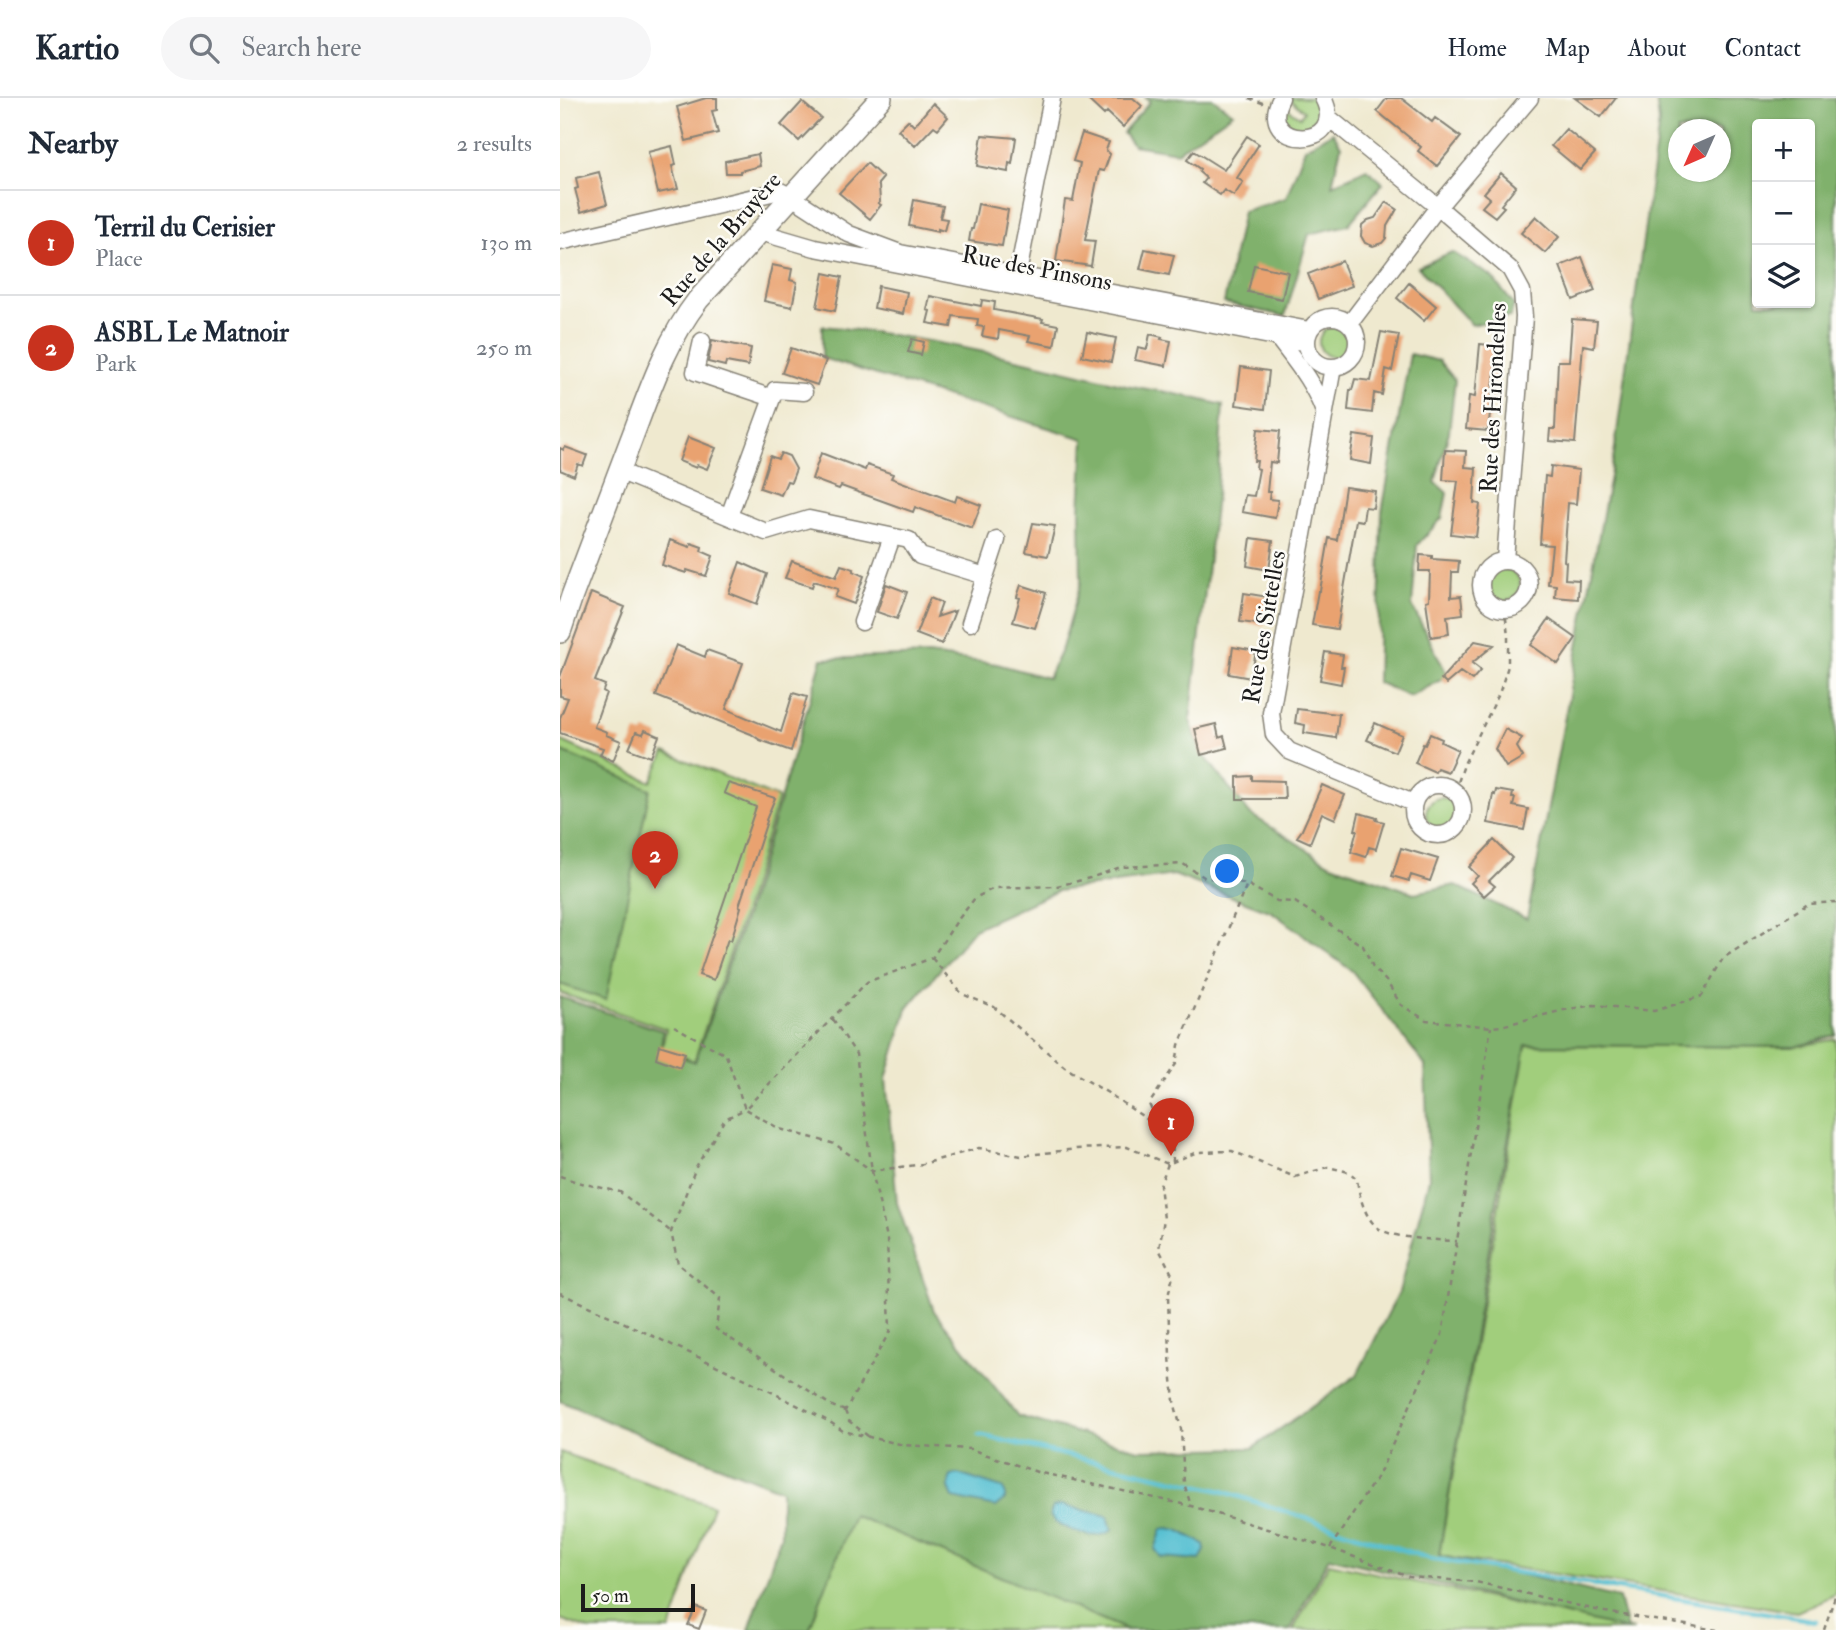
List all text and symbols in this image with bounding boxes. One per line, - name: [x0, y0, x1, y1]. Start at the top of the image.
- search box: [161, 17, 651, 80]
- text: Kartio: [35, 28, 119, 69]
- icon: search: [185, 29, 223, 67]
- text: Search here: [241, 32, 361, 64]
- text: Home: [1447, 33, 1507, 64]
- text: Map: [1545, 33, 1590, 64]
- text: About: [1628, 33, 1687, 64]
- text: Contact: [1725, 33, 1801, 64]
- north arrow: [1668, 119, 1731, 182]
- map controls: [1752, 119, 1815, 308]
- button: +: [1752, 119, 1815, 182]
- text: Nearby: [28, 125, 118, 162]
- text: 2 results: [457, 129, 532, 158]
- street label: Rue de la Bruyère: [654, 165, 788, 313]
- button: −: [1752, 182, 1815, 245]
- text: Terril du Cerisier: [95, 212, 275, 244]
- text: 1: [47, 228, 55, 257]
- text: 130 m: [480, 228, 532, 257]
- street label: Rue des Pinsons: [959, 239, 1115, 298]
- text: Place: [95, 244, 143, 273]
- button: layers: [1752, 245, 1815, 308]
- street label: Rue des Hirondelles: [1473, 302, 1514, 494]
- text: ASBL Le Matnoir: [95, 317, 289, 349]
- text: 2: [45, 333, 57, 362]
- text: 250 m: [476, 333, 532, 362]
- text: Park: [95, 349, 137, 378]
- street label: Rue des Sittelles: [1236, 548, 1293, 706]
- pin: 2: [632, 831, 678, 889]
- your location: [1210, 854, 1244, 888]
- pin: 1: [1148, 1098, 1194, 1156]
- scale bar: [581, 1581, 695, 1613]
- text: 50 m: [592, 1584, 629, 1608]

